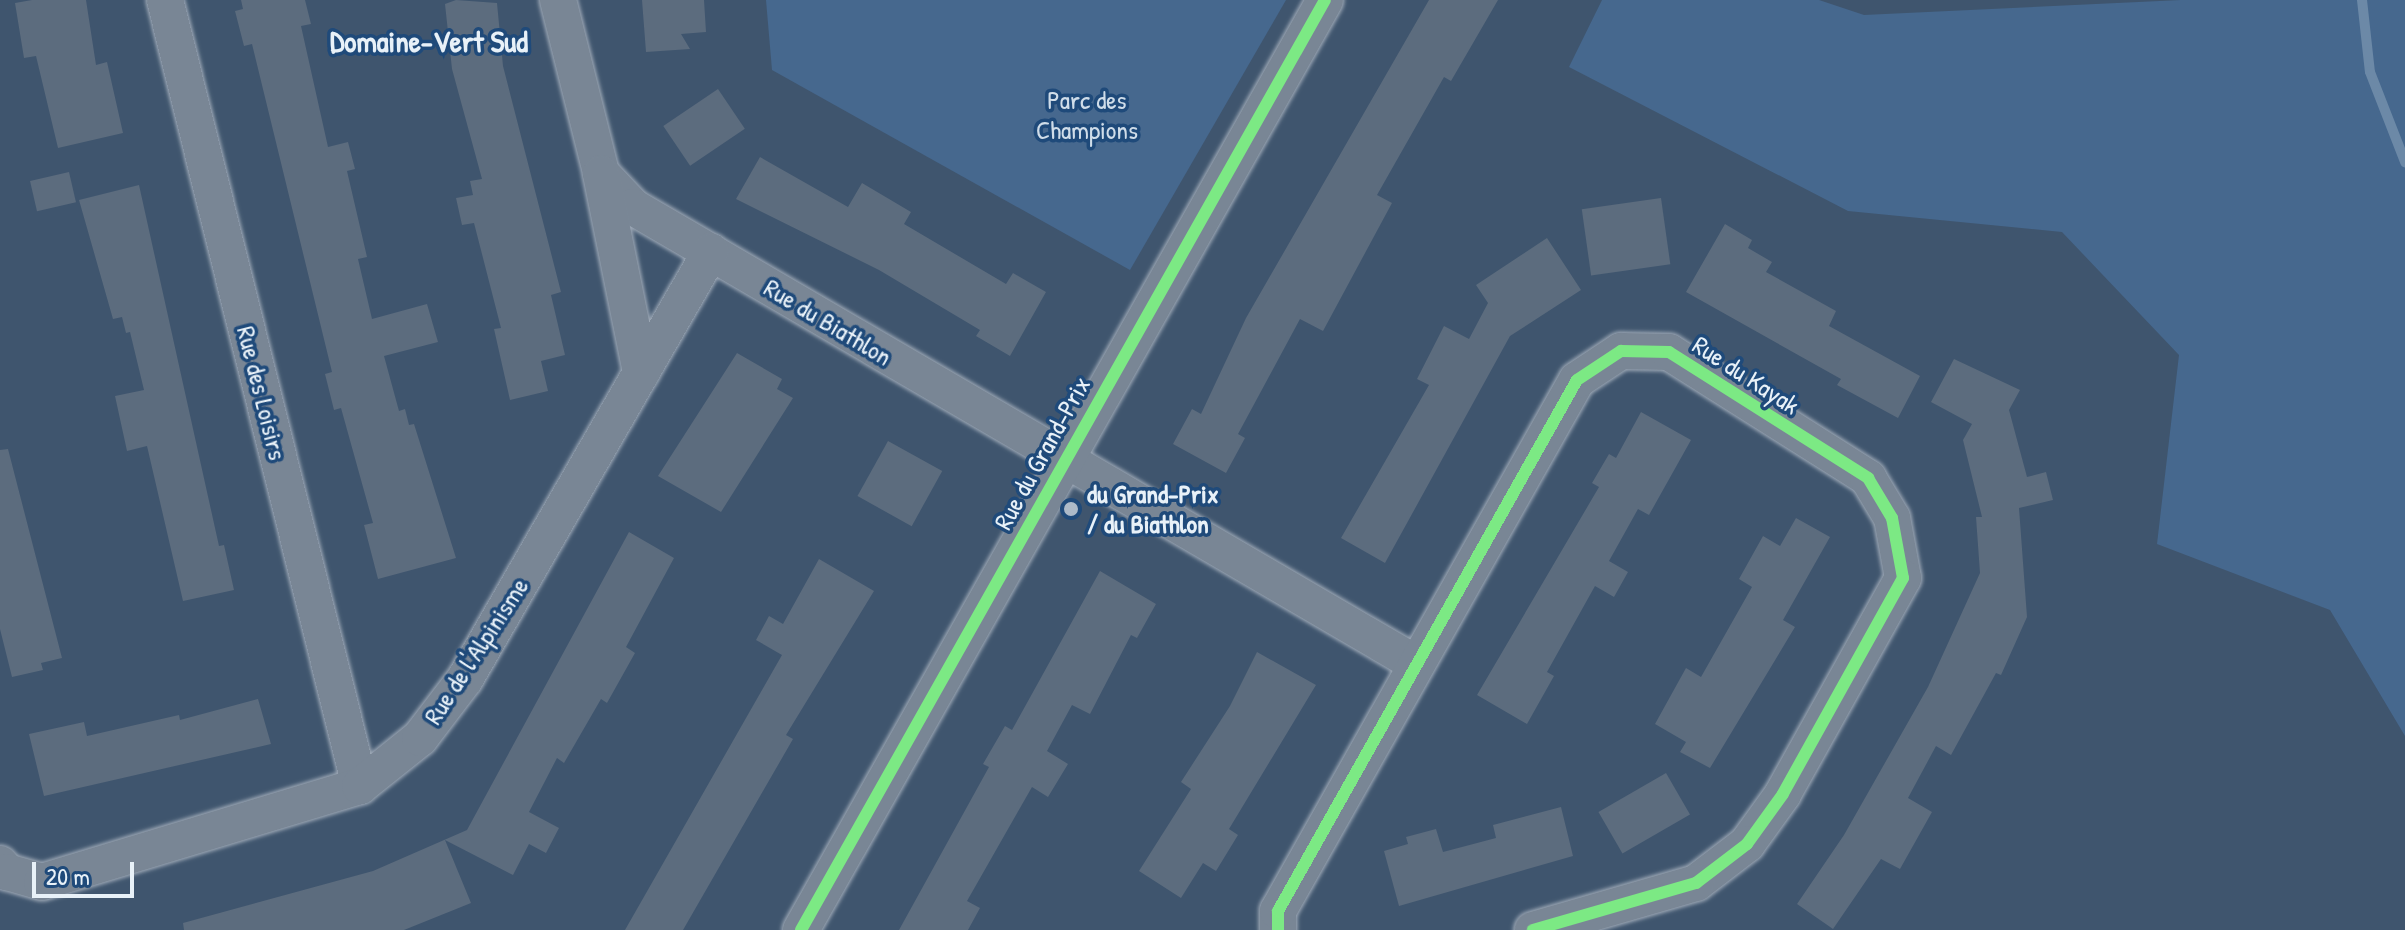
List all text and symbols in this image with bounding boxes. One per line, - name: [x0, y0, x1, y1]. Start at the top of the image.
- district label: Domaine-Vert Sud: [330, 23, 528, 59]
- park label: Parc des Champions: [1036, 84, 1138, 146]
- street label: Rue du Biathlon: [759, 272, 897, 372]
- street label: Rue des Loisirs: [230, 323, 294, 463]
- street label: Rue du Kayak: [1687, 329, 1805, 421]
- street label: Rue du Grand-Prix: [987, 371, 1097, 535]
- place label: du Grand-Prix / du Biathlon: [1087, 478, 1219, 540]
- marker: du Grand-Prix / du Biathlon: [1062, 500, 1080, 518]
- street label: Rue de l'Alpinisme: [417, 572, 535, 730]
- scale bar: [36, 846, 138, 896]
- text: 20 m: [46, 860, 90, 892]

